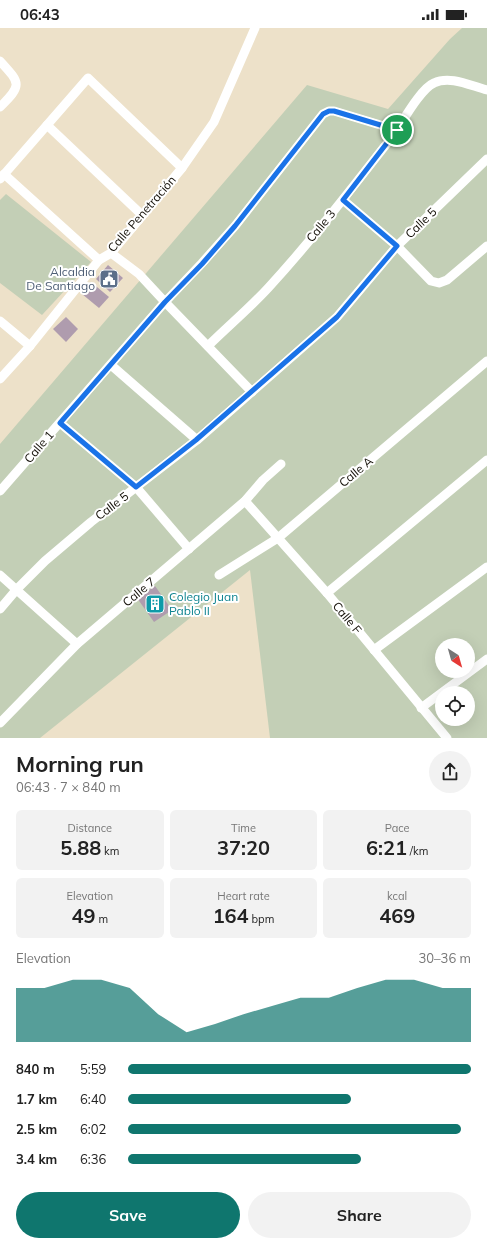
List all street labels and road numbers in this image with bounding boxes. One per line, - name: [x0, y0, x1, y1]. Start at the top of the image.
- street label: Calle Penetración: [104, 172, 179, 255]
- street label: Calle 5: [402, 204, 439, 241]
- street label: Calle 3: [303, 206, 339, 245]
- street label: Calle 1: [21, 427, 57, 466]
- street label: Calle A: [336, 453, 376, 490]
- street label: Calle 5: [92, 488, 131, 523]
- street label: Calle 7: [119, 574, 158, 610]
- street label: Calle F: [330, 599, 365, 637]

